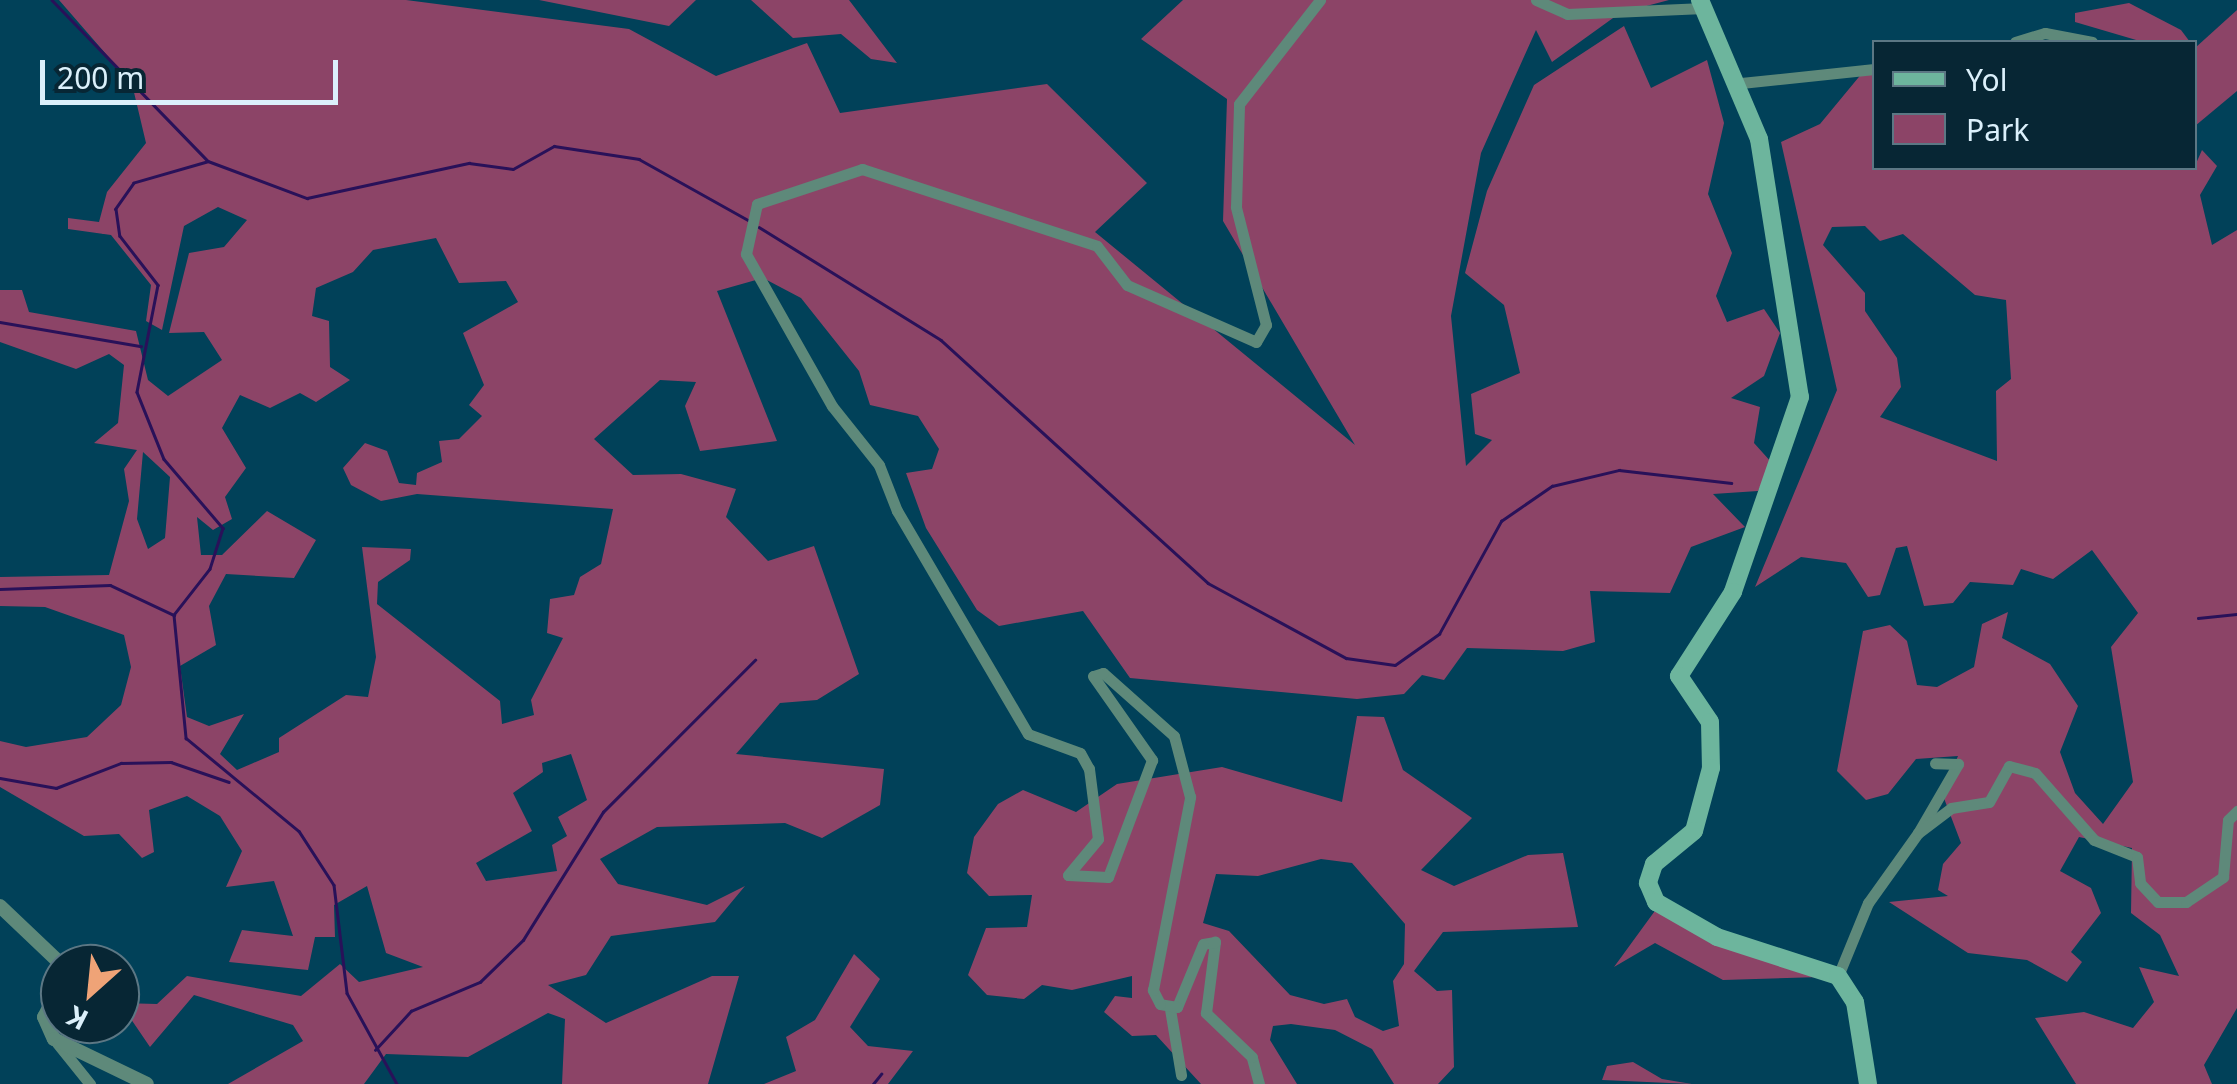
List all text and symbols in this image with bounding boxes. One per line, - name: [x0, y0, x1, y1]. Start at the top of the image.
- scale bar: [45, 40, 342, 102]
- legend: [1872, 40, 2197, 170]
- text: 200 m: [57, 57, 144, 98]
- text: Yol: [1966, 59, 2007, 100]
- text: Park: [1966, 109, 2029, 150]
- north arrow: [40, 944, 140, 1044]
- text: K: [60, 998, 94, 1040]

